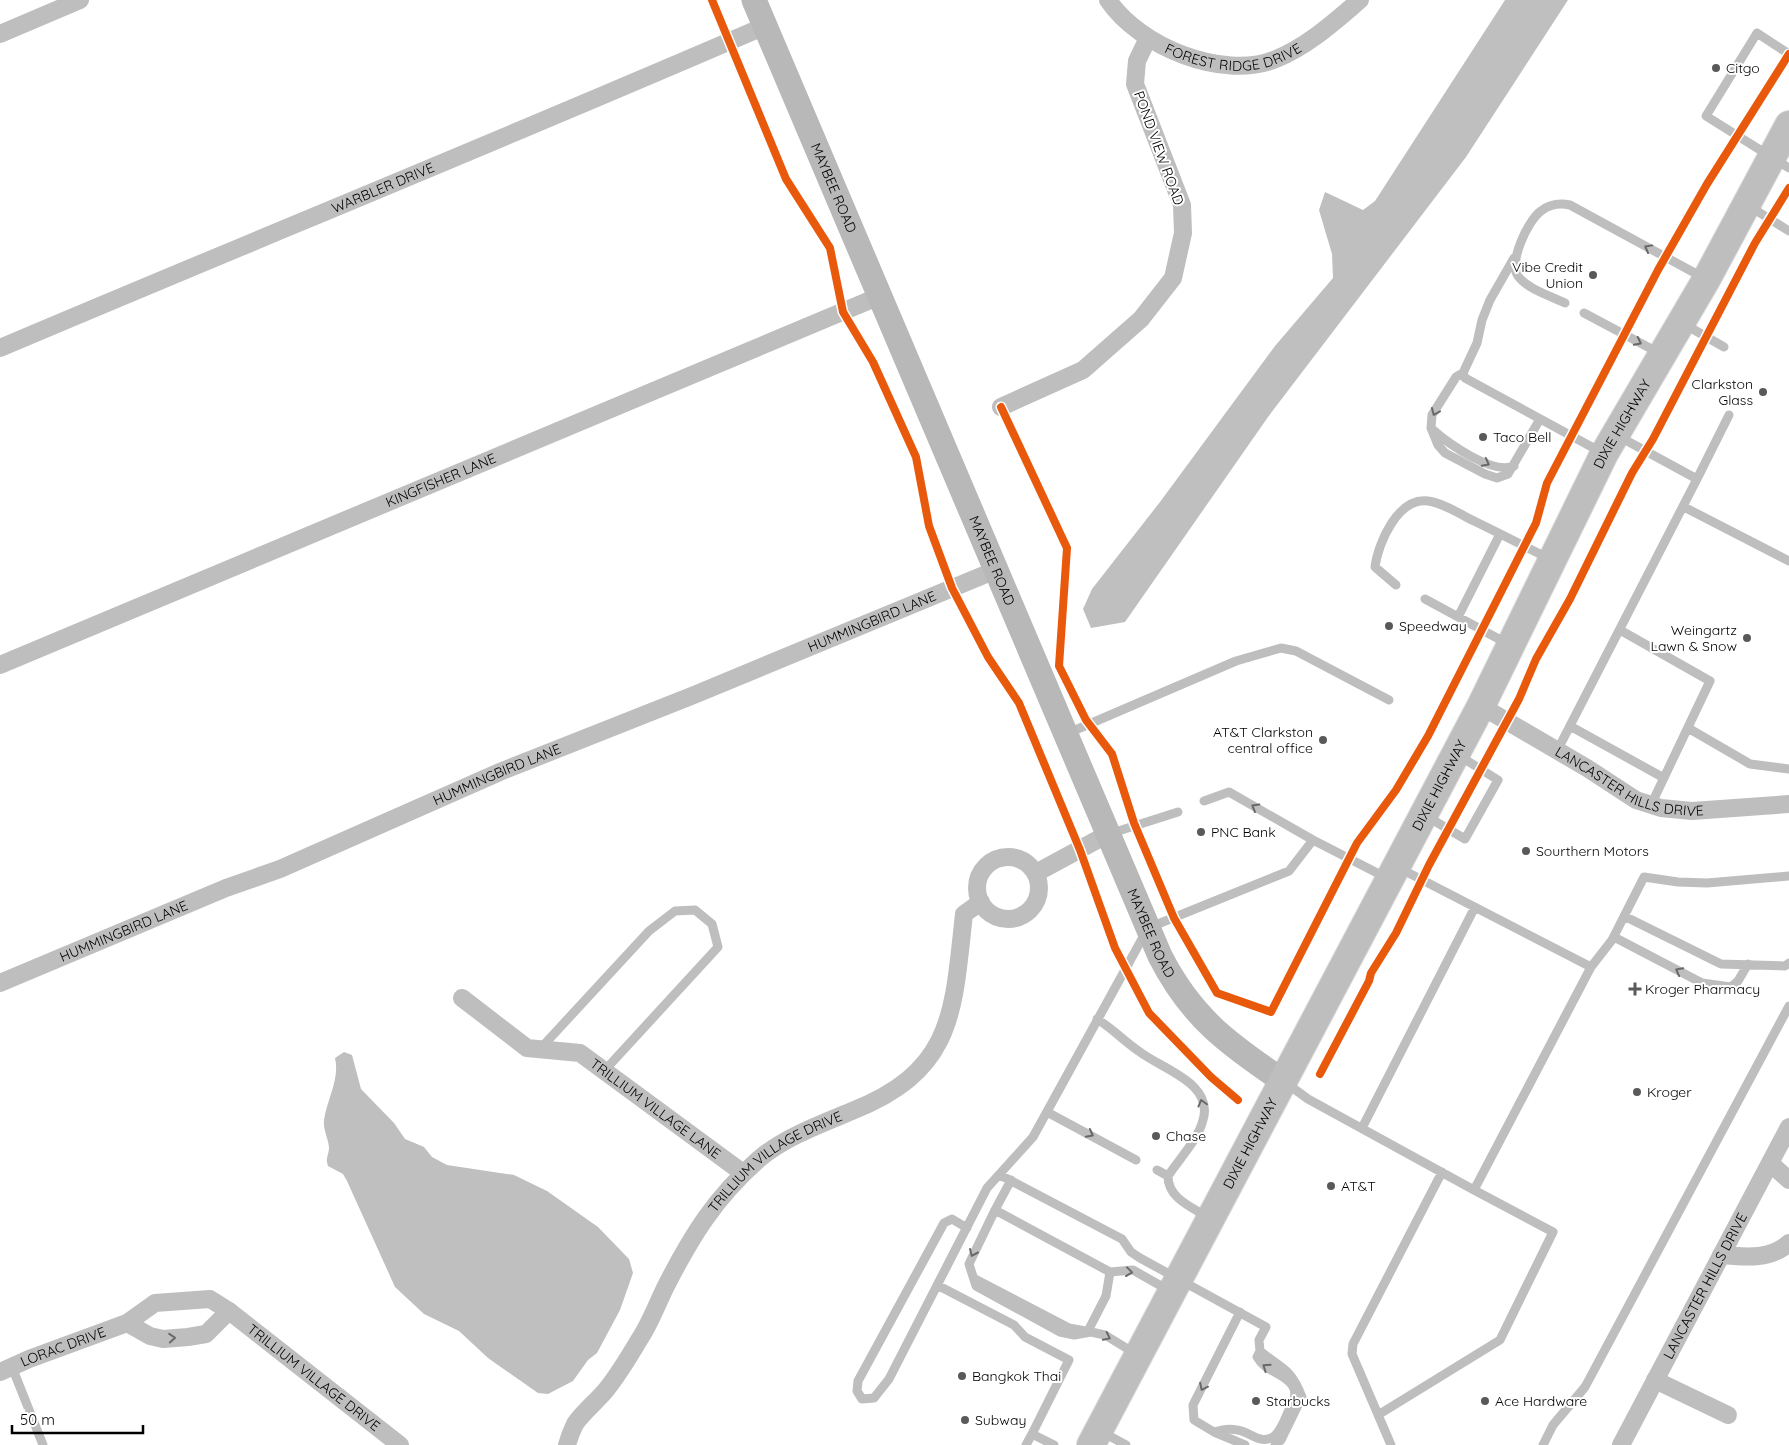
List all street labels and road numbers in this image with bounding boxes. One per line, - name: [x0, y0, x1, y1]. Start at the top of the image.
- street label: FOREST RIDGE DRIVE: [1162, 34, 1302, 54]
- street label: POND VIEW ROAD: [1130, 88, 1188, 208]
- street label: MAYBEE ROAD: [807, 140, 861, 235]
- street label: WARBLER DRIVE: [329, 158, 437, 217]
- street label: DIXIE HIGHWAY: [1589, 376, 1655, 472]
- street label: KINGFISHER LANE: [383, 449, 499, 511]
- street label: MAYBEE ROAD: [965, 513, 1019, 608]
- street label: HUMMINGBIRD LANE: [805, 587, 939, 656]
- street label: DIXIE HIGHWAY: [1408, 737, 1471, 834]
- street label: HUMMINGBIRD LANE: [430, 740, 564, 809]
- street label: LANCASTER HILLS DRIVE: [1552, 742, 1704, 820]
- street label: MAYBEE ROAD: [1123, 886, 1179, 981]
- street label: HUMMINGBIRD LANE: [57, 896, 190, 966]
- street label: TRILLIUM VILLAGE LANE: [587, 1054, 725, 1163]
- street label: DIXIE HIGHWAY: [1219, 1095, 1282, 1192]
- street label: TRILLIUM VILLAGE DRIVE: [704, 1107, 845, 1216]
- street label: LANCASTER HILLS DRIVE: [1659, 1210, 1751, 1362]
- street label: TRILLIUM VILLAGE DRIVE: [244, 1320, 384, 1435]
- street label: LORAC DRIVE: [17, 1323, 108, 1371]

